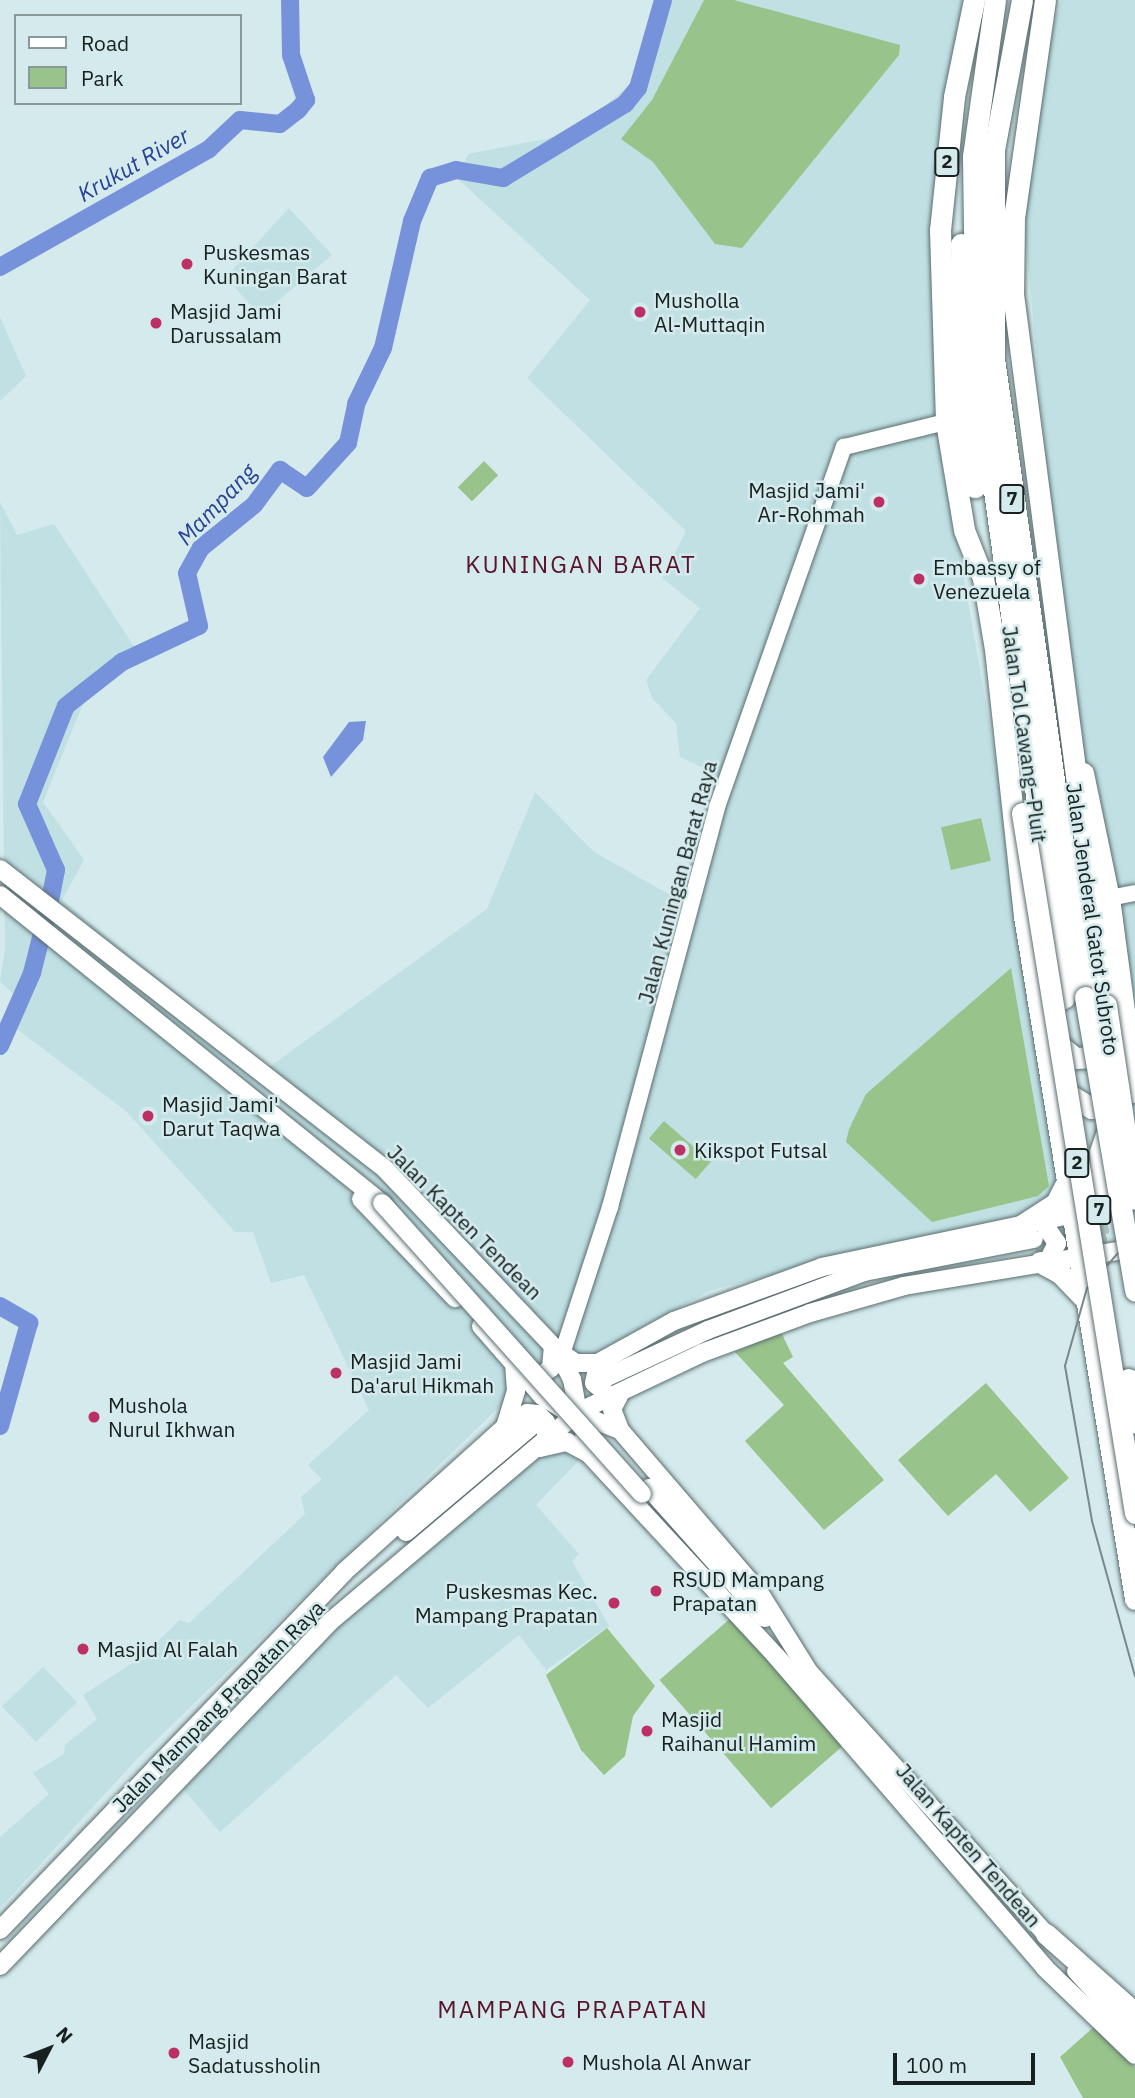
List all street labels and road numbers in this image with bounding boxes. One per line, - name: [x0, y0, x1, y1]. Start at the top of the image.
- road number: 2: [933, 146, 961, 178]
- road number: 7: [998, 484, 1026, 514]
- street label: Jalan Tol Cawang–Pluit: [997, 624, 1053, 844]
- street label: Jalan Kuningan Barat Raya: [632, 758, 722, 1006]
- street label: Jalan Jenderal Gatot Subroto: [1061, 781, 1125, 1057]
- street label: Jalan Kapten Tendean: [382, 1139, 548, 1305]
- road number: 2: [1063, 1148, 1091, 1178]
- road number: 7: [1085, 1194, 1113, 1226]
- street label: Jalan Mampang Prapatan Raya: [107, 1595, 329, 1817]
- street label: Jalan Kapten Tendean: [891, 1758, 1047, 1932]

